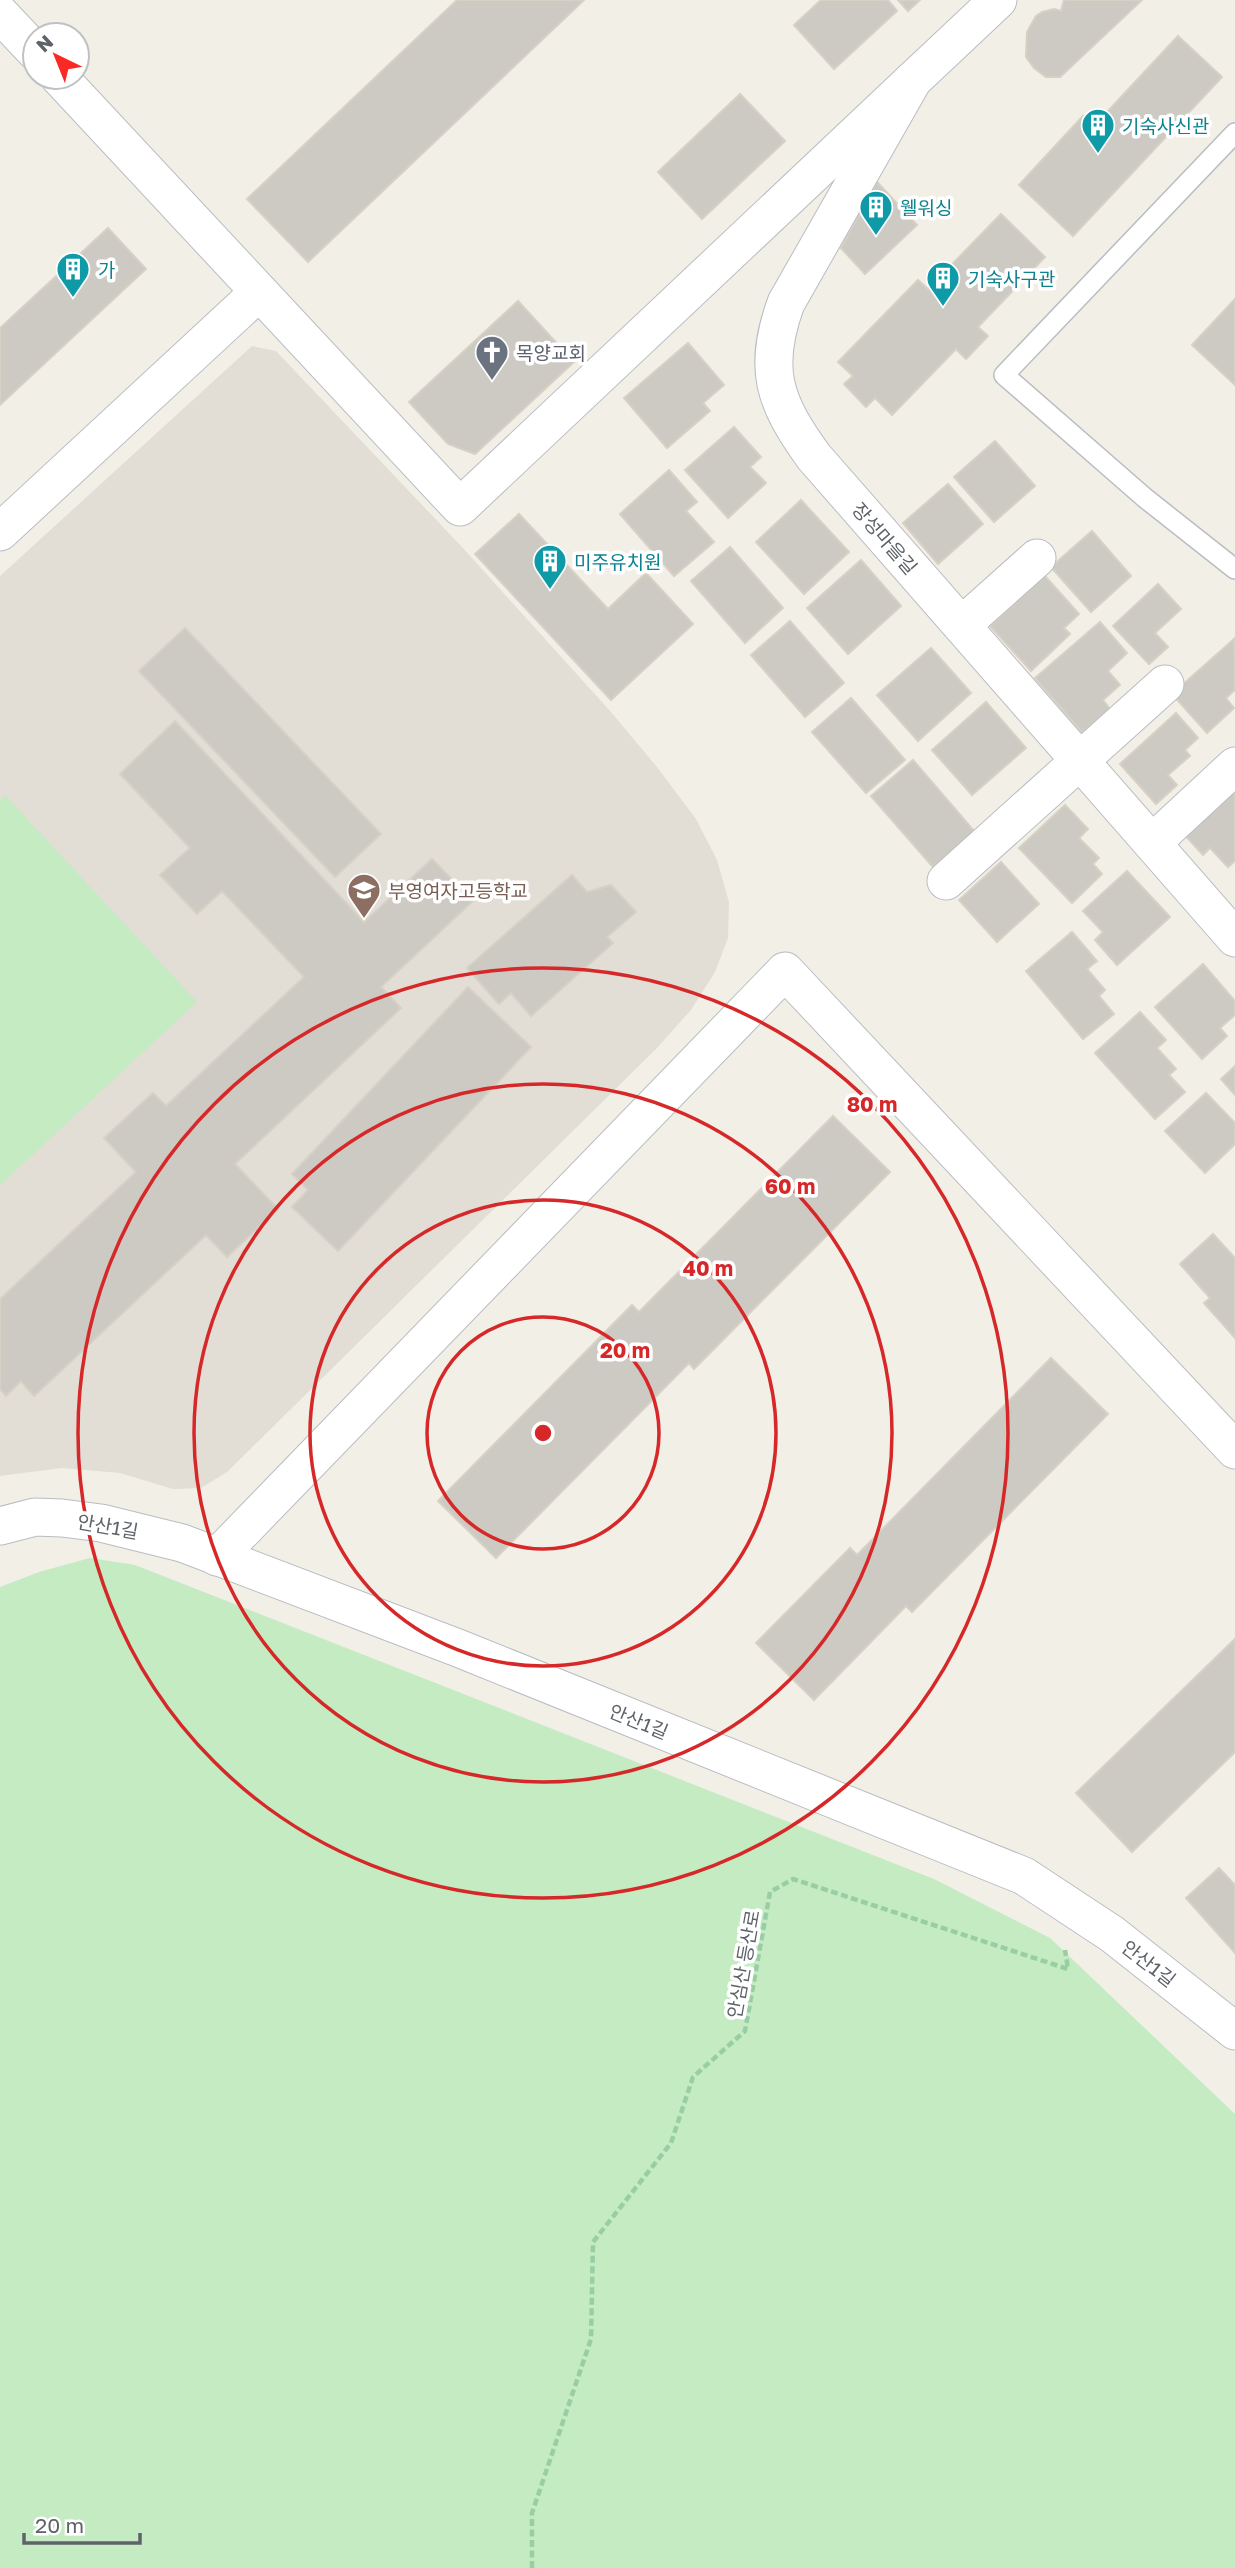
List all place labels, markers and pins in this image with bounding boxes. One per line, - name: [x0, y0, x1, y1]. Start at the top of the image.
- building icon: 기숙사신관: [1079, 106, 1117, 155]
- place label: 기숙사신관: [1122, 114, 1209, 137]
- building icon: 웰워싱: [857, 188, 895, 237]
- place label: 웰워싱: [900, 196, 952, 219]
- building icon: 가: [54, 250, 92, 299]
- place label: 가: [98, 258, 115, 281]
- building icon: 기숙사구관: [924, 259, 962, 308]
- place label: 기숙사구관: [968, 267, 1055, 290]
- church icon: 목양교회: [473, 333, 511, 382]
- place label: 목양교회: [516, 341, 586, 364]
- building icon: 미주유치원: [531, 542, 569, 591]
- place label: 미주유치원: [574, 550, 661, 573]
- school or university icon: 부영여자고등학교: [345, 871, 383, 920]
- place label: 부영여자고등학교: [388, 879, 528, 902]
- centre of rings: [531, 1421, 555, 1445]

